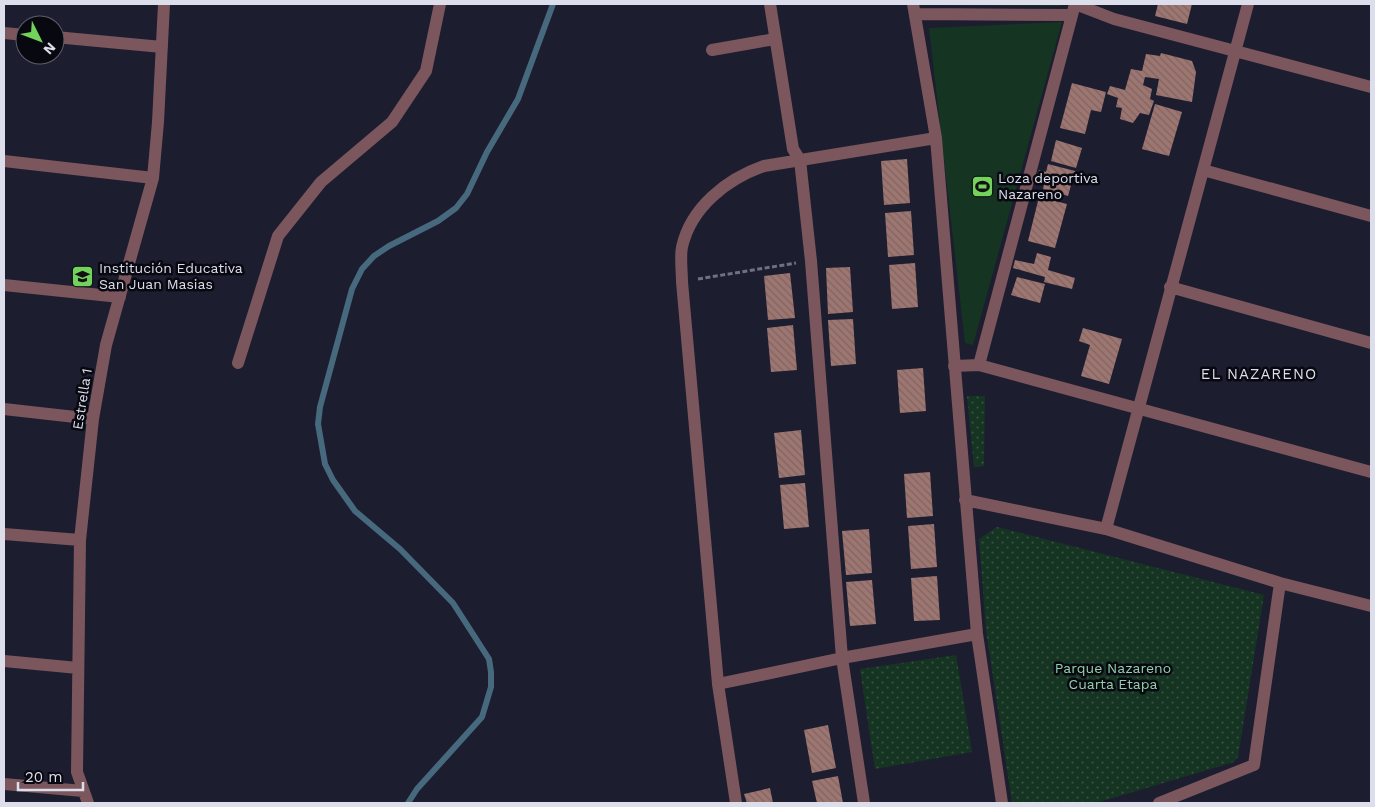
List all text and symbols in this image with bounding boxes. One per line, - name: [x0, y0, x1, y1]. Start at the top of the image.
- north arrow: [15, 15, 65, 65]
- text: N: [40, 39, 59, 58]
- place label: Loza deportiva Nazareno: [998, 170, 1098, 202]
- sports icon: Loza deportiva Nazareno: [970, 174, 994, 198]
- place label: Institución Educativa San Juan Masias: [99, 260, 243, 292]
- school or university icon: Institución Educativa San Juan Masias: [71, 264, 95, 288]
- district label: EL NAZARENO: [1201, 365, 1317, 383]
- street label: Estrella 1: [69, 367, 95, 431]
- park label: Parque Nazareno Cuarta Etapa: [1055, 660, 1171, 692]
- scale bar: [18, 760, 82, 792]
- text: 20 m: [25, 768, 63, 786]

